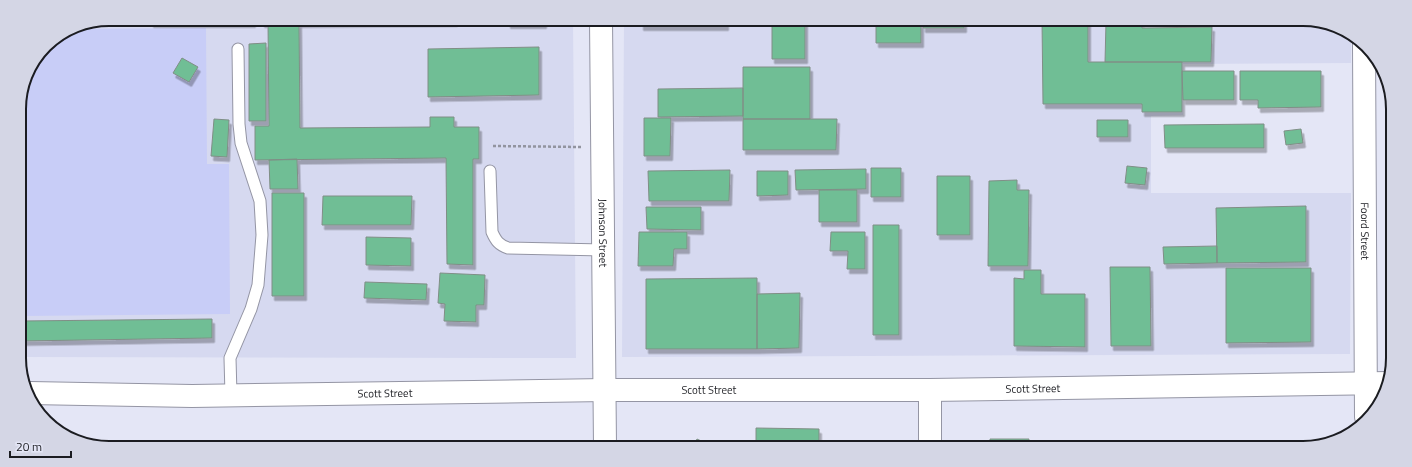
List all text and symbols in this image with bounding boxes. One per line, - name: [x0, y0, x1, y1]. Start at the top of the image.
- street label: Johnson Street: [595, 199, 611, 267]
- street label: Foord Street: [1357, 202, 1373, 260]
- street label: Scott Street: [1005, 380, 1061, 397]
- street label: Scott Street: [681, 382, 737, 398]
- street label: Scott Street: [357, 385, 413, 402]
- scale bar: [10, 433, 71, 459]
- text: 20 m: [16, 437, 42, 456]

